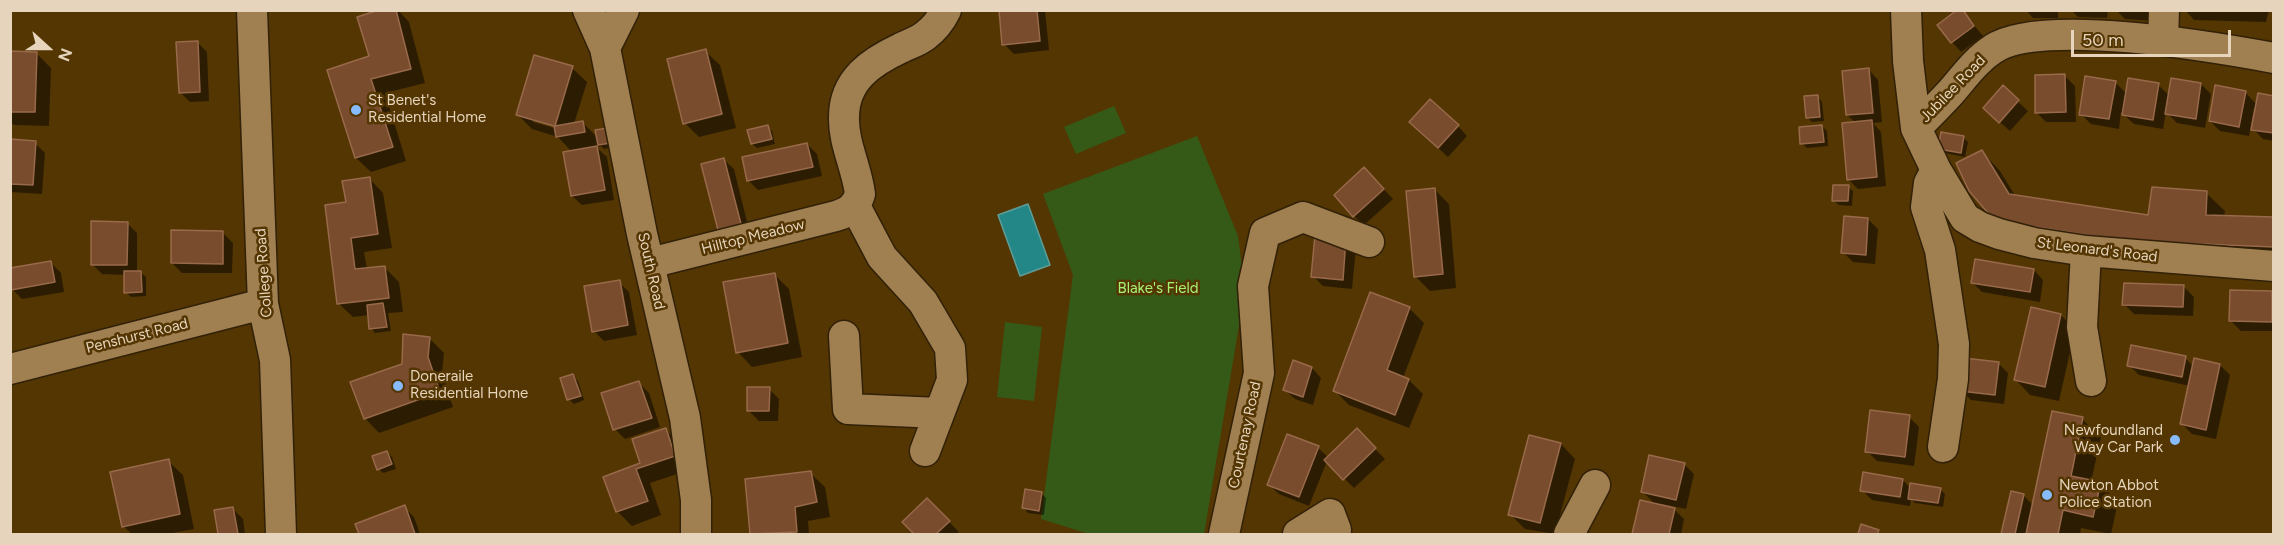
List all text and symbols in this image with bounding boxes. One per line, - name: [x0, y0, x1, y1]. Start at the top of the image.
- north arrow: [18, 18, 78, 78]
- scale bar: [2074, 18, 2234, 56]
- text: 50 m: [2082, 29, 2124, 51]
- text: N: [54, 45, 76, 64]
- street label: Jubilee Road: [1917, 52, 1989, 126]
- place label: St Benet's Residential Home: [368, 92, 486, 127]
- marker: St Benet's Residential Home: [349, 103, 363, 117]
- street label: Hilltop Meadow: [699, 215, 807, 259]
- street label: College Road: [252, 228, 276, 318]
- street label: South Road: [633, 231, 669, 311]
- street label: St Leonard's Road: [2036, 234, 2158, 266]
- park label: Blake's Field: [1117, 280, 1199, 298]
- street label: Penshurst Road: [84, 315, 190, 357]
- place label: Doneraile Residential Home: [410, 368, 528, 403]
- marker: Doneraile Residential Home: [391, 379, 405, 393]
- street label: Courtenay Road: [1225, 380, 1265, 490]
- place label: Newfoundland Way Car Park: [2064, 422, 2163, 457]
- marker: Newfoundland Way Car Park: [2168, 433, 2182, 447]
- place label: Newton Abbot Police Station: [2059, 477, 2159, 512]
- marker: Newton Abbot Police Station: [2040, 488, 2054, 502]

